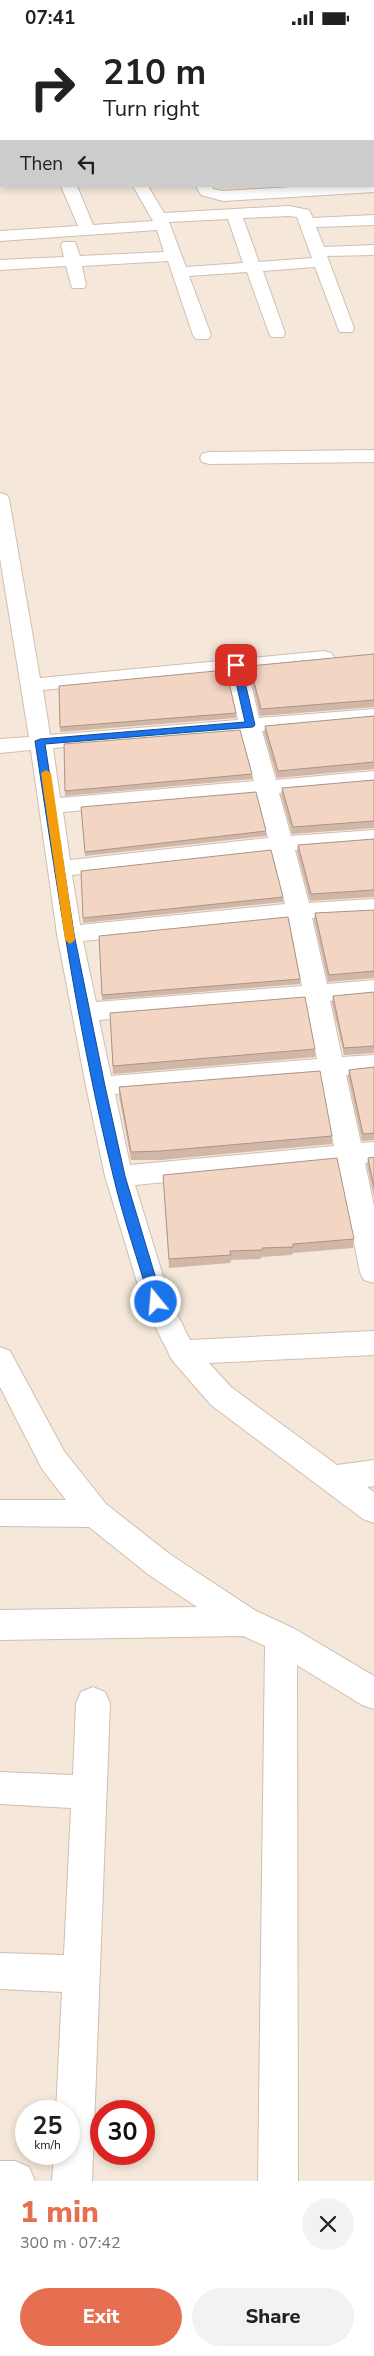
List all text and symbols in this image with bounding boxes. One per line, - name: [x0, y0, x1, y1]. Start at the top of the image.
- text: 07:41: [25, 5, 75, 31]
- text: 210 m: [103, 49, 206, 96]
- icon: right: [20, 55, 85, 120]
- text: Turn right: [103, 94, 199, 124]
- icon: left: [73, 150, 101, 178]
- text: Then: [20, 151, 63, 177]
- pin: [215, 644, 257, 686]
- icon: arrive: [222, 651, 250, 679]
- position arrow: [129, 1275, 181, 1327]
- speed limit sign: 30: [90, 2100, 155, 2165]
- text: 25: [32, 2109, 63, 2143]
- text: km/h: [34, 2137, 61, 2153]
- text: 1 min: [20, 2192, 99, 2233]
- button: close: [302, 2198, 354, 2250]
- text: 300 m · 07:42: [20, 2232, 121, 2254]
- button: Exit: [20, 2288, 182, 2346]
- button: Share: [192, 2288, 354, 2346]

